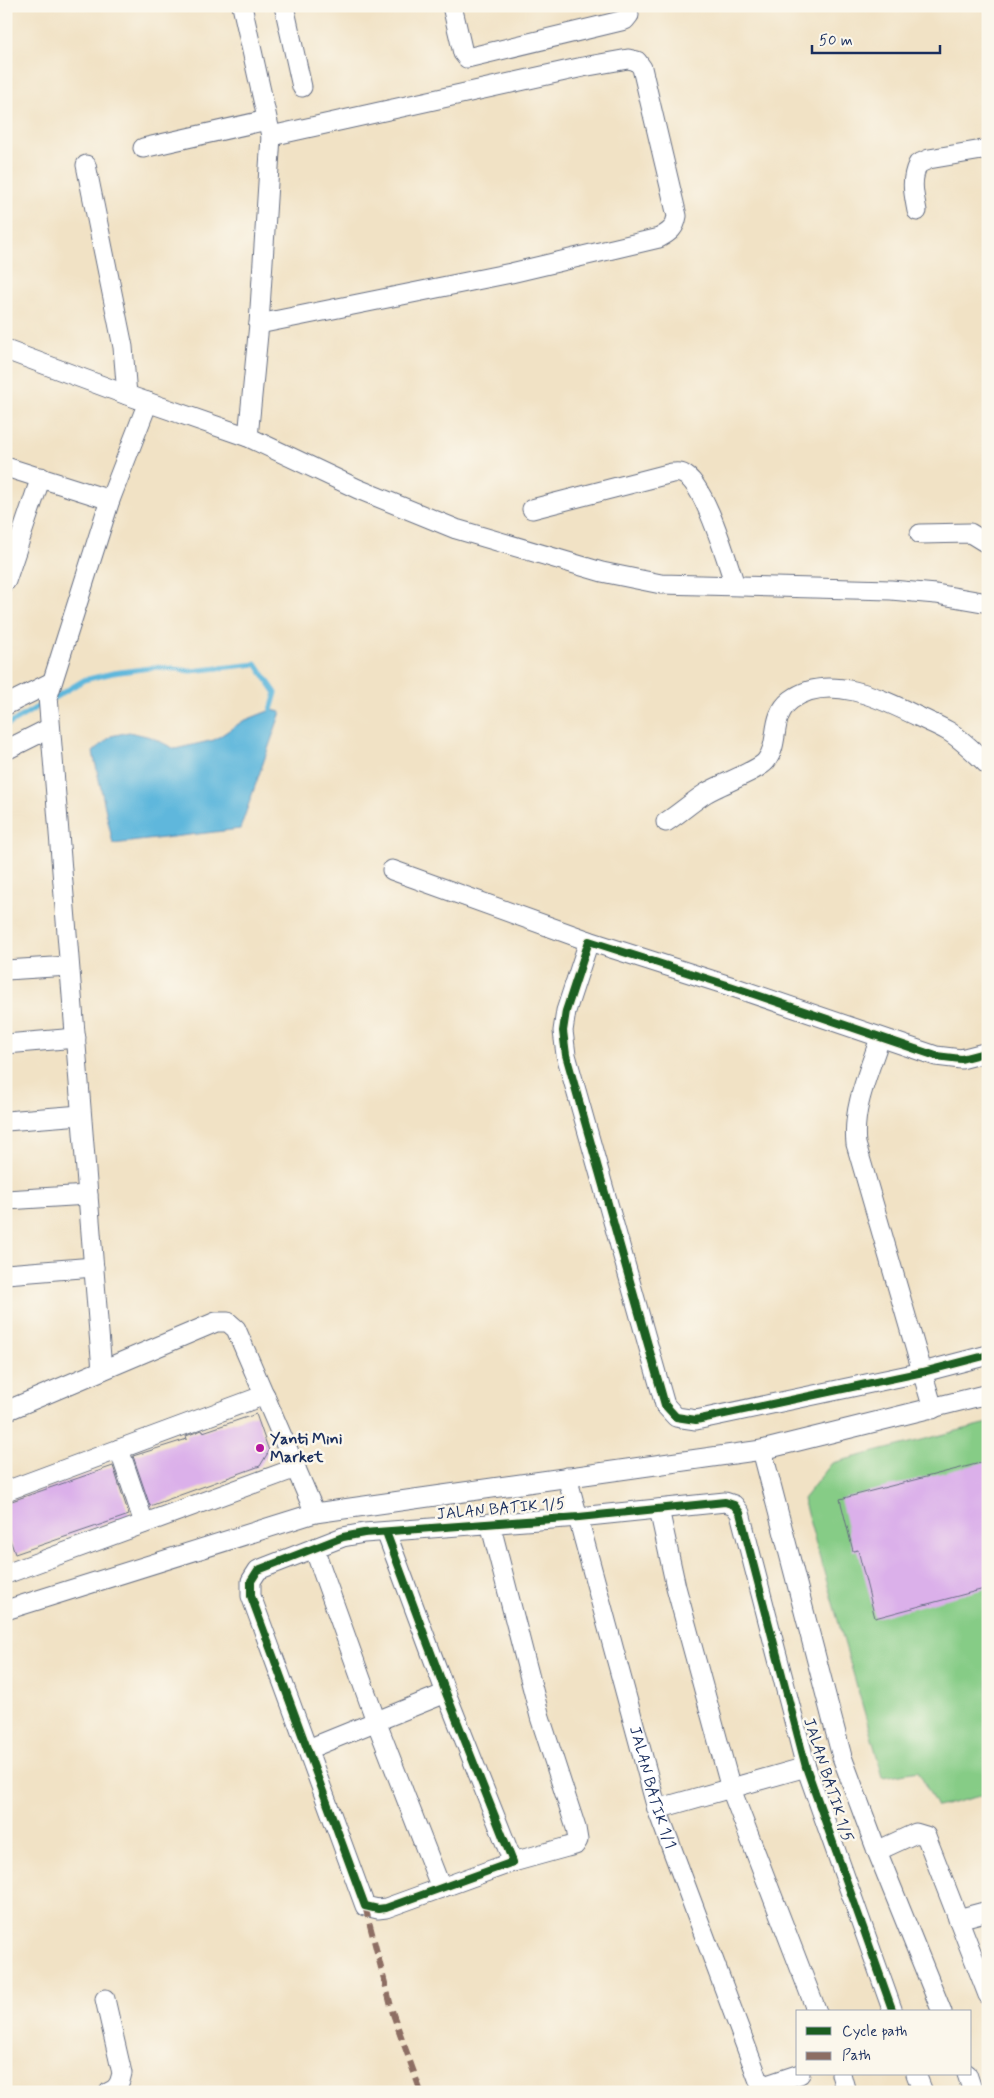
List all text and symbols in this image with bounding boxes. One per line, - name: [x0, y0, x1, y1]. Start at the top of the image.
- scale bar: [812, 22, 939, 54]
- text: 50 m: [819, 31, 853, 51]
- place label: Yanti Mini Market: [270, 1429, 342, 1468]
- marker: Yanti Mini Market: [254, 1442, 266, 1454]
- street label: JALAN BATIK 1/5: [436, 1493, 566, 1525]
- street label: JALAN BATIK 1/5: [798, 1715, 858, 1845]
- street label: JALAN BATIK 1/1: [624, 1724, 681, 1852]
- legend: [796, 2010, 972, 2076]
- text: Cycle path: [842, 2022, 907, 2042]
- text: Path: [842, 2046, 871, 2066]

